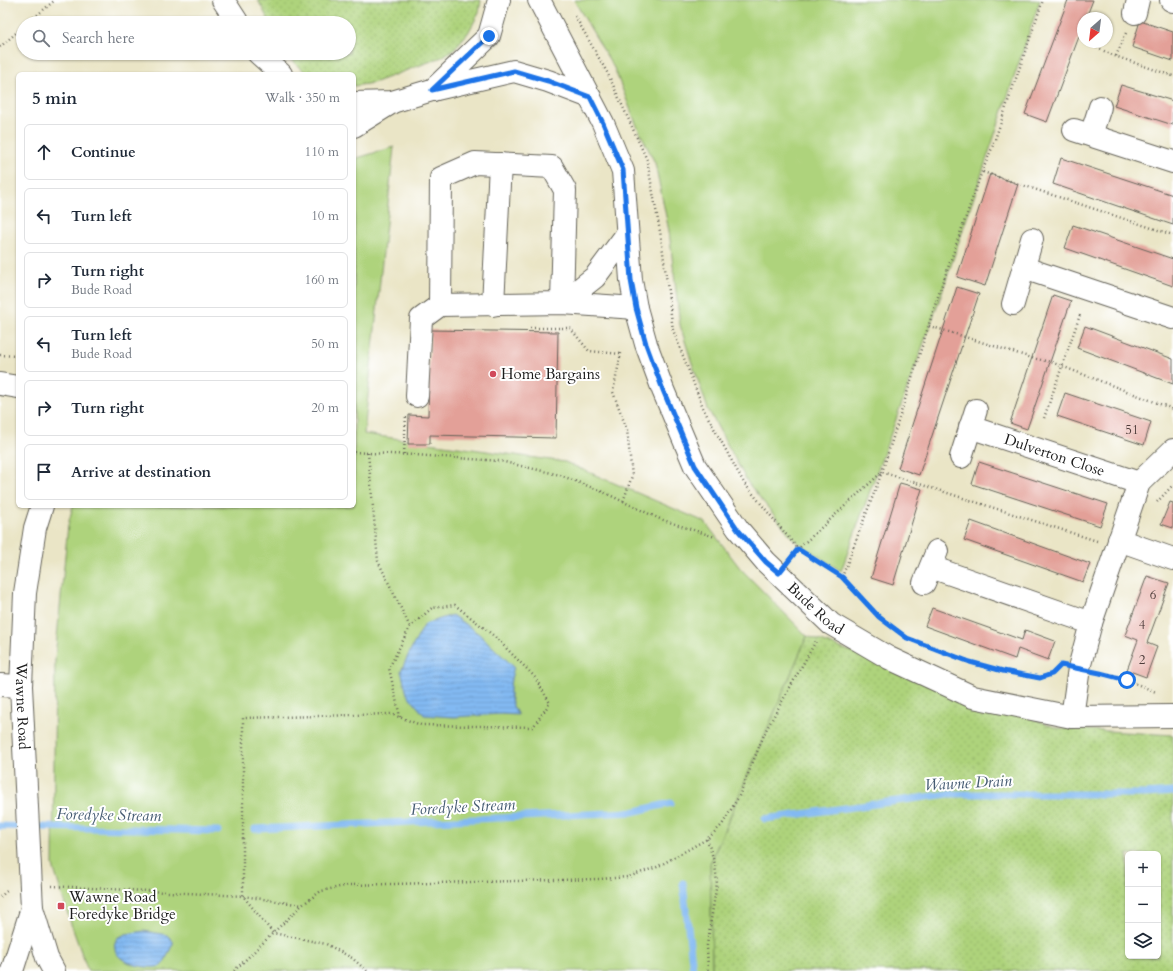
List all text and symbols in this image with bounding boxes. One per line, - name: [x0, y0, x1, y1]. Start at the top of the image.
- north arrow: [1077, 12, 1113, 48]
- search box: [16, 16, 356, 60]
- icon: search: [30, 27, 52, 49]
- route end: [480, 27, 498, 45]
- text: Search here: [62, 28, 135, 48]
- text: 5 min: [32, 87, 77, 110]
- text: Walk · 350 m: [265, 89, 340, 107]
- icon: ahead: [33, 141, 55, 163]
- text: Continue: [71, 142, 136, 162]
- text: 110 m: [305, 143, 339, 161]
- icon: left: [33, 205, 55, 227]
- text: Turn left: [71, 206, 132, 226]
- text: 10 m: [311, 207, 339, 225]
- text: Turn right: [71, 261, 144, 281]
- icon: right: [33, 269, 55, 291]
- text: 160 m: [305, 271, 339, 289]
- text: Bude Road: [71, 281, 132, 299]
- text: Turn left: [71, 325, 132, 345]
- icon: left: [33, 333, 55, 355]
- text: 50 m: [311, 335, 339, 353]
- text: Bude Road: [71, 345, 132, 363]
- place label: Home Bargains: [501, 364, 600, 384]
- marker: Home Bargains: [488, 369, 498, 379]
- icon: right: [33, 397, 55, 419]
- text: Turn right: [71, 398, 144, 418]
- text: 20 m: [311, 399, 339, 417]
- house number: 51: [1125, 421, 1139, 439]
- street label: Dulverton Close: [1002, 429, 1108, 481]
- icon: arrive: [33, 461, 55, 483]
- text: Arrive at destination: [71, 462, 211, 482]
- street label: Bude Road: [783, 578, 848, 639]
- house number: 6: [1150, 586, 1157, 604]
- house number: 4: [1139, 616, 1146, 634]
- house number: 2: [1139, 651, 1146, 669]
- street label: Wawne Road: [11, 661, 34, 750]
- route start: [1118, 671, 1136, 689]
- water label: Wawne Drain: [924, 770, 1012, 796]
- water label: Foredyke Stream: [410, 793, 516, 821]
- water label: Foredyke Stream: [56, 803, 162, 827]
- map controls: [1125, 851, 1161, 959]
- button: +: [1125, 851, 1161, 887]
- place label: Wawne Road Foredyke Bridge: [68, 887, 176, 924]
- button: −: [1125, 887, 1161, 923]
- marker: Wawne Road Foredyke Bridge: [56, 901, 66, 911]
- button: layers: [1125, 923, 1161, 959]

